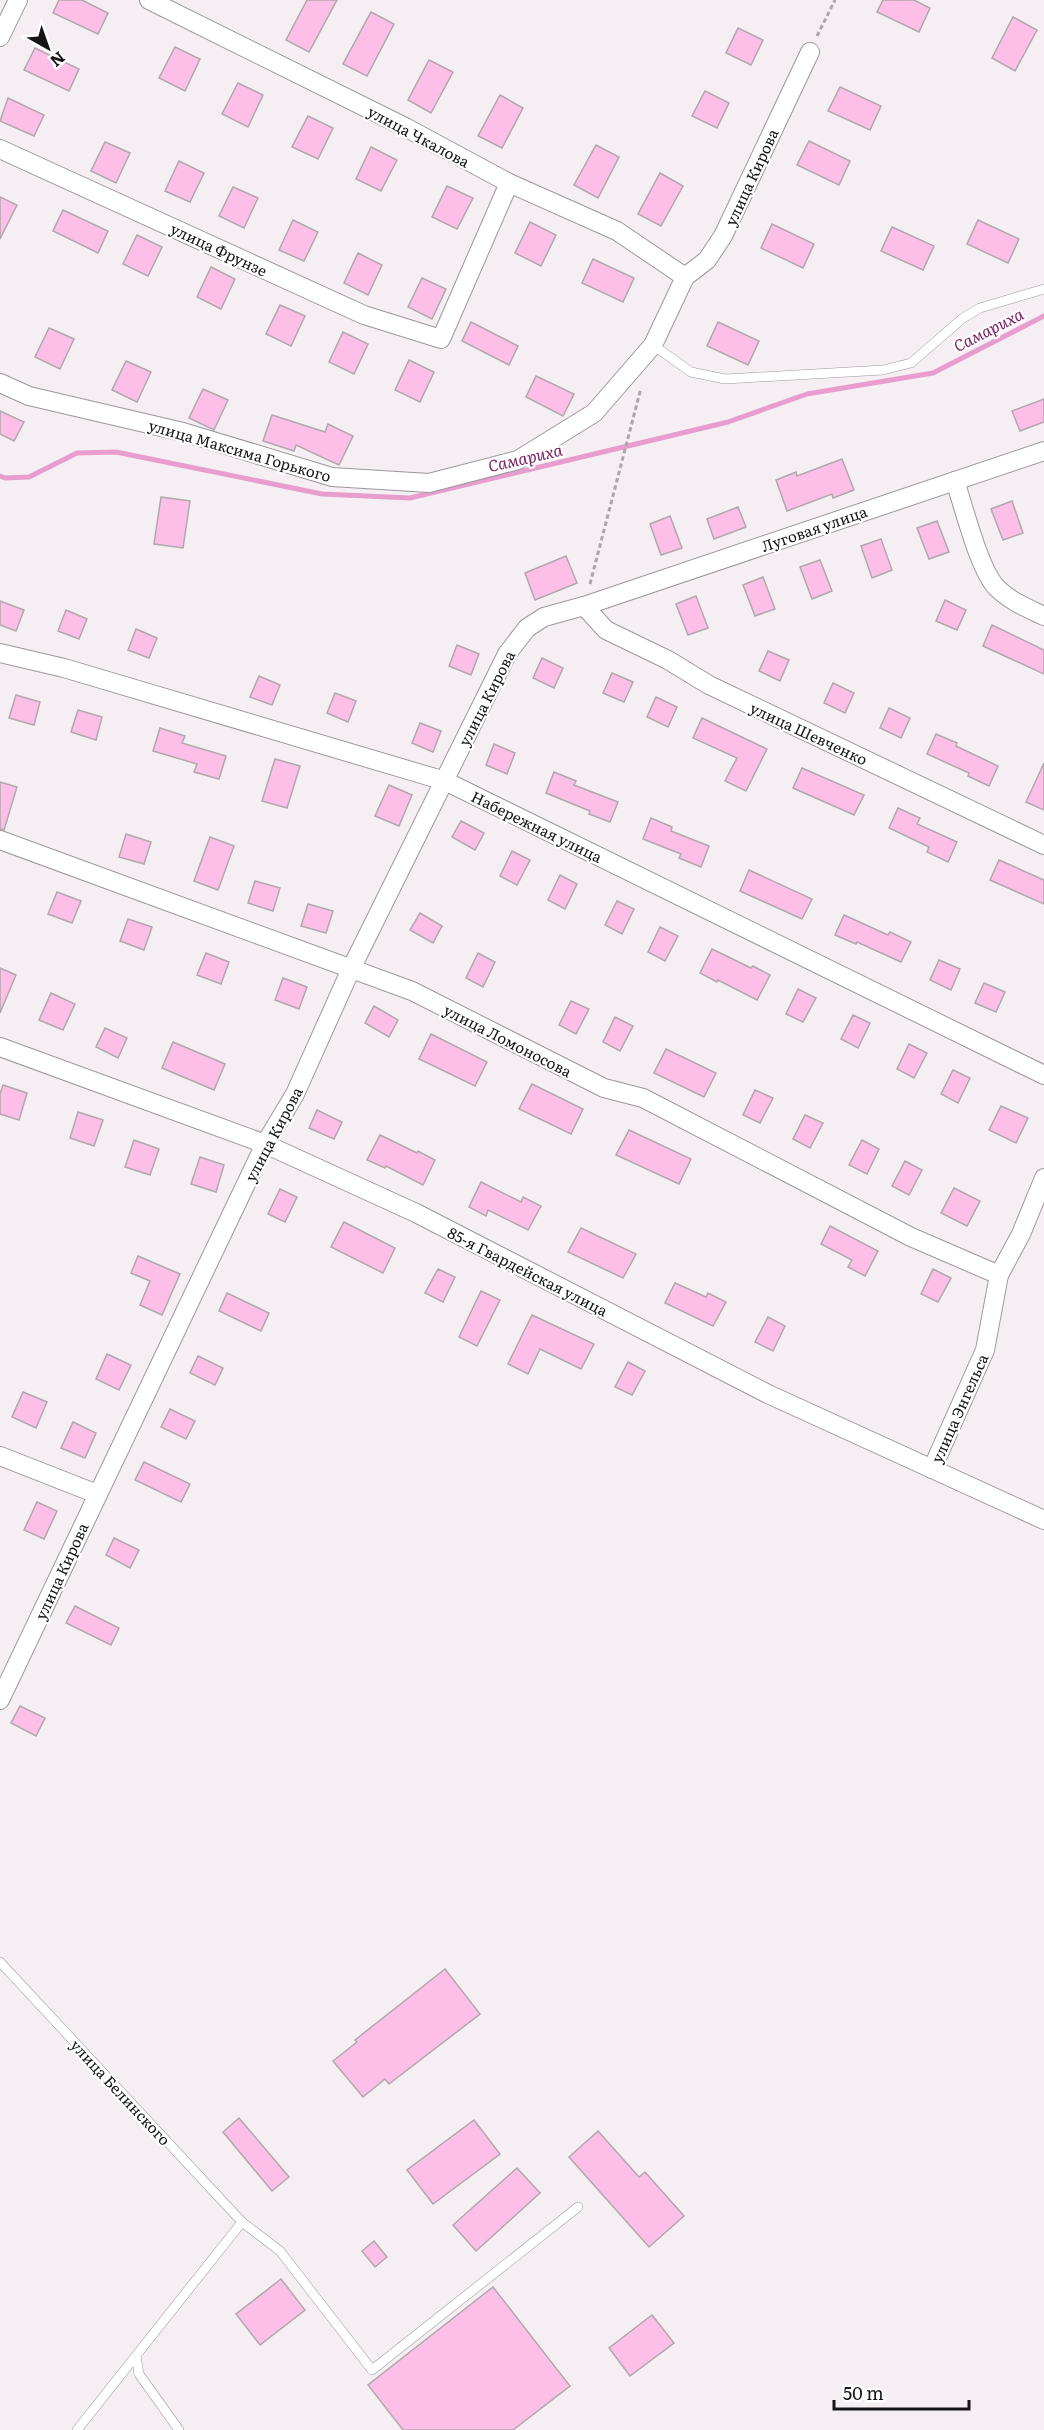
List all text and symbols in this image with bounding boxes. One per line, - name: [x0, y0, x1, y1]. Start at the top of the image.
- north arrow: [18, 18, 78, 78]
- text: N: [45, 47, 71, 74]
- street label: улица Чкалова: [364, 99, 475, 173]
- street label: улица Кирова: [718, 124, 784, 229]
- street label: улица Фрунзе: [167, 217, 271, 282]
- water label: Самариха: [949, 301, 1028, 357]
- street label: улица Максима Горького: [146, 413, 334, 487]
- water label: Самариха: [485, 437, 565, 477]
- street label: Луговая улица: [758, 499, 871, 557]
- street label: улица Кирова: [452, 645, 520, 750]
- street label: улица Шевченко: [746, 696, 872, 770]
- street label: Набережная улица: [468, 784, 607, 868]
- street label: улица Ломоносова: [440, 998, 577, 1083]
- street label: улица Кирова: [238, 1082, 308, 1186]
- street label: 85-я Гвардейская улица: [444, 1221, 613, 1322]
- street label: улица Энгельса: [925, 1349, 994, 1466]
- street label: улица Кирова: [28, 1518, 94, 1623]
- street label: улица Белинского: [66, 2034, 176, 2150]
- scale bar: [834, 2373, 969, 2411]
- text: 50 m: [843, 2379, 884, 2406]

